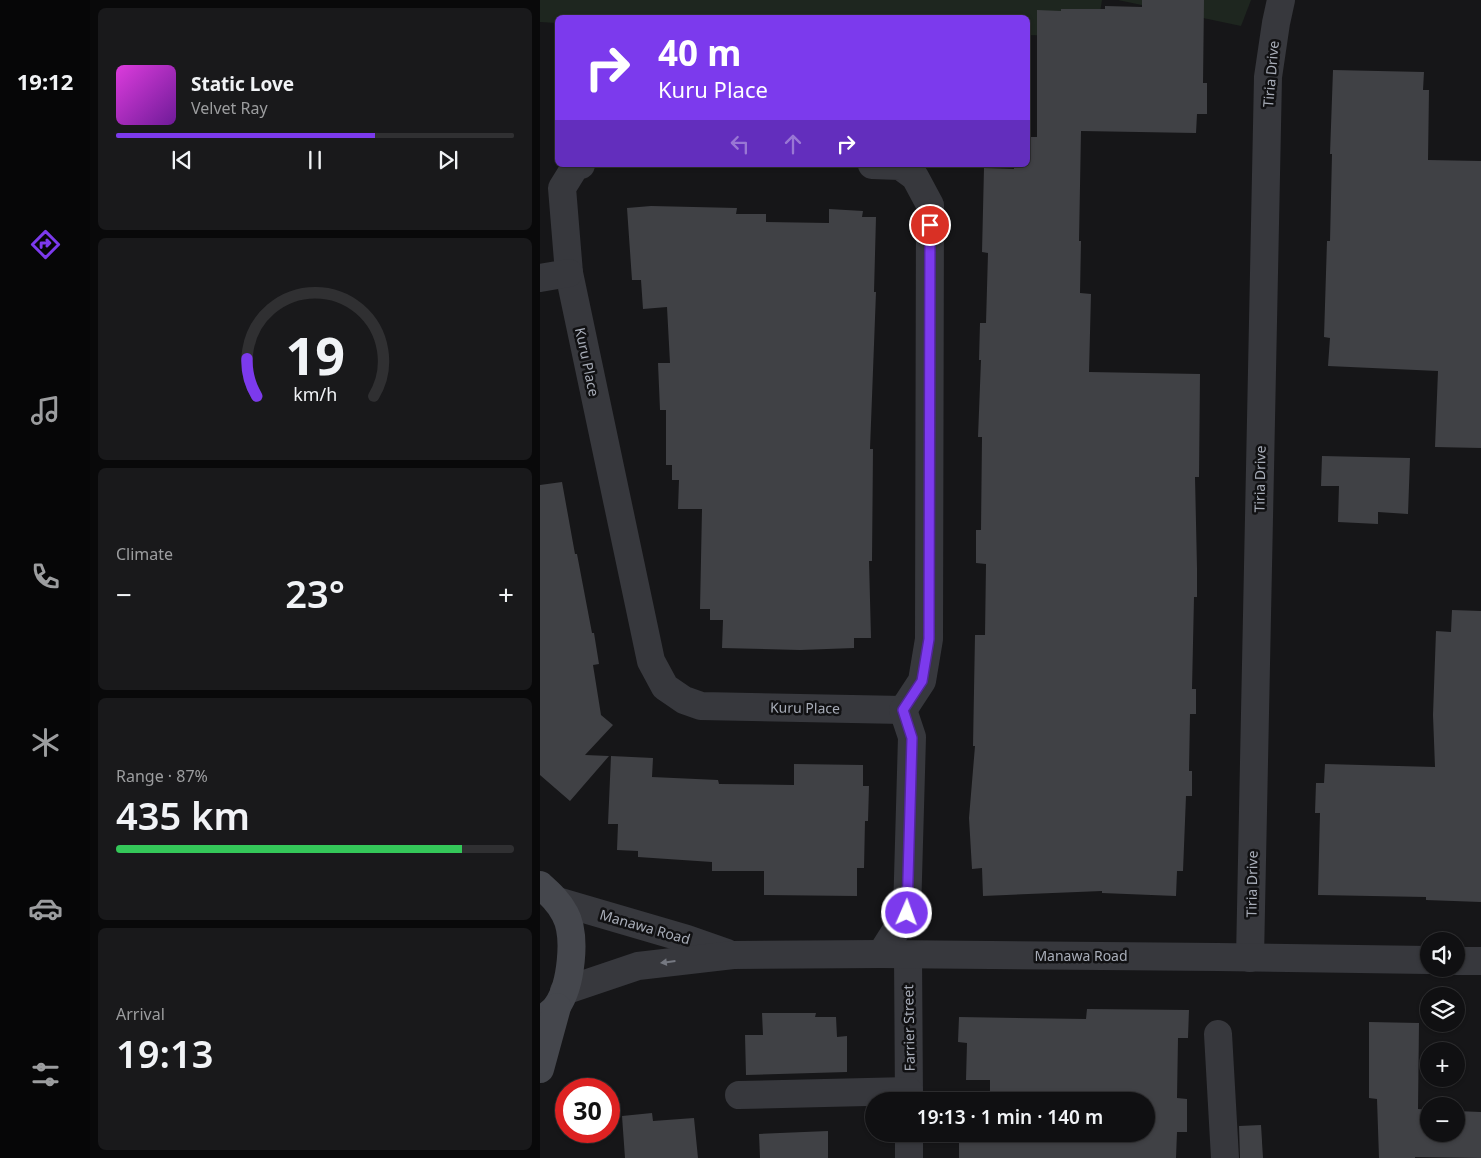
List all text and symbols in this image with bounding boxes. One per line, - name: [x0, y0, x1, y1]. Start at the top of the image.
- text: 40 m: [658, 29, 741, 76]
- icon: right: [575, 35, 640, 100]
- street label: Tiria Drive: [1258, 40, 1283, 108]
- text: 19:12: [17, 66, 73, 96]
- text: Static Love: [191, 71, 294, 97]
- text: Kuru Place: [658, 74, 768, 104]
- text: Velvet Ray: [191, 97, 268, 119]
- icon: left: [726, 130, 754, 158]
- icon: ahead: [779, 130, 807, 158]
- icon: right: [832, 130, 860, 158]
- icon: previous: [168, 146, 196, 174]
- icon: pause: [301, 146, 329, 174]
- icon: next: [434, 146, 462, 174]
- pin: [909, 204, 951, 246]
- icon: arrive: [916, 211, 944, 239]
- icon: directions: [28, 227, 63, 262]
- text: 19: [285, 319, 345, 390]
- street label: Kuru Place: [571, 326, 604, 398]
- text: km/h: [293, 382, 337, 406]
- icon: music: [28, 393, 63, 428]
- street label: Tiria Drive: [1249, 445, 1270, 513]
- text: Climate: [116, 543, 173, 565]
- icon: phone: [28, 559, 63, 594]
- text: 23°: [285, 567, 345, 619]
- text: −: [116, 575, 132, 613]
- text: +: [498, 575, 514, 613]
- street label: Kuru Place: [770, 697, 840, 718]
- icon: climate: [28, 725, 63, 760]
- text: Range · 87%: [116, 765, 208, 787]
- text: 435 km: [116, 789, 250, 841]
- street label: Tiria Drive: [1241, 850, 1262, 918]
- position arrow: [880, 886, 932, 938]
- icon: car: [28, 891, 63, 926]
- street label: Manawa Road: [598, 905, 693, 948]
- map controls: [1420, 932, 1465, 1142]
- button: sound: [1420, 932, 1465, 977]
- street label: Manawa Road: [1034, 946, 1128, 965]
- one-way arrow: [659, 958, 675, 966]
- street label: Farrier Street: [898, 984, 919, 1072]
- button: layers: [1420, 987, 1465, 1032]
- text: Arrival: [116, 1003, 165, 1025]
- text: 19:13: [116, 1027, 213, 1079]
- button: +: [1420, 1042, 1465, 1087]
- icon: filters: [28, 1057, 63, 1092]
- speed limit sign: 30: [555, 1078, 620, 1143]
- button: −: [1420, 1097, 1465, 1142]
- text: 19:13 · 1 min · 140 m: [917, 1104, 1103, 1130]

